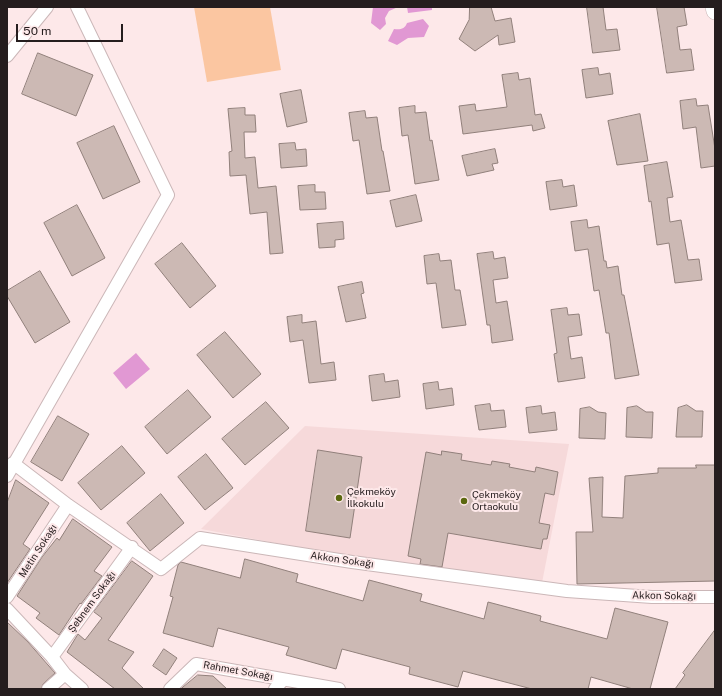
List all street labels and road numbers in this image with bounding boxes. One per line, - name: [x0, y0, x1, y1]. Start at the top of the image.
- street label: Metin Sokağı: [16, 522, 60, 580]
- street label: Akkon Sokağı: [309, 550, 375, 570]
- street label: Şebnem Sokağı: [66, 569, 118, 635]
- street label: Akkon Sokağı: [632, 589, 696, 603]
- street label: Rahmet Sokağı: [202, 659, 274, 683]

